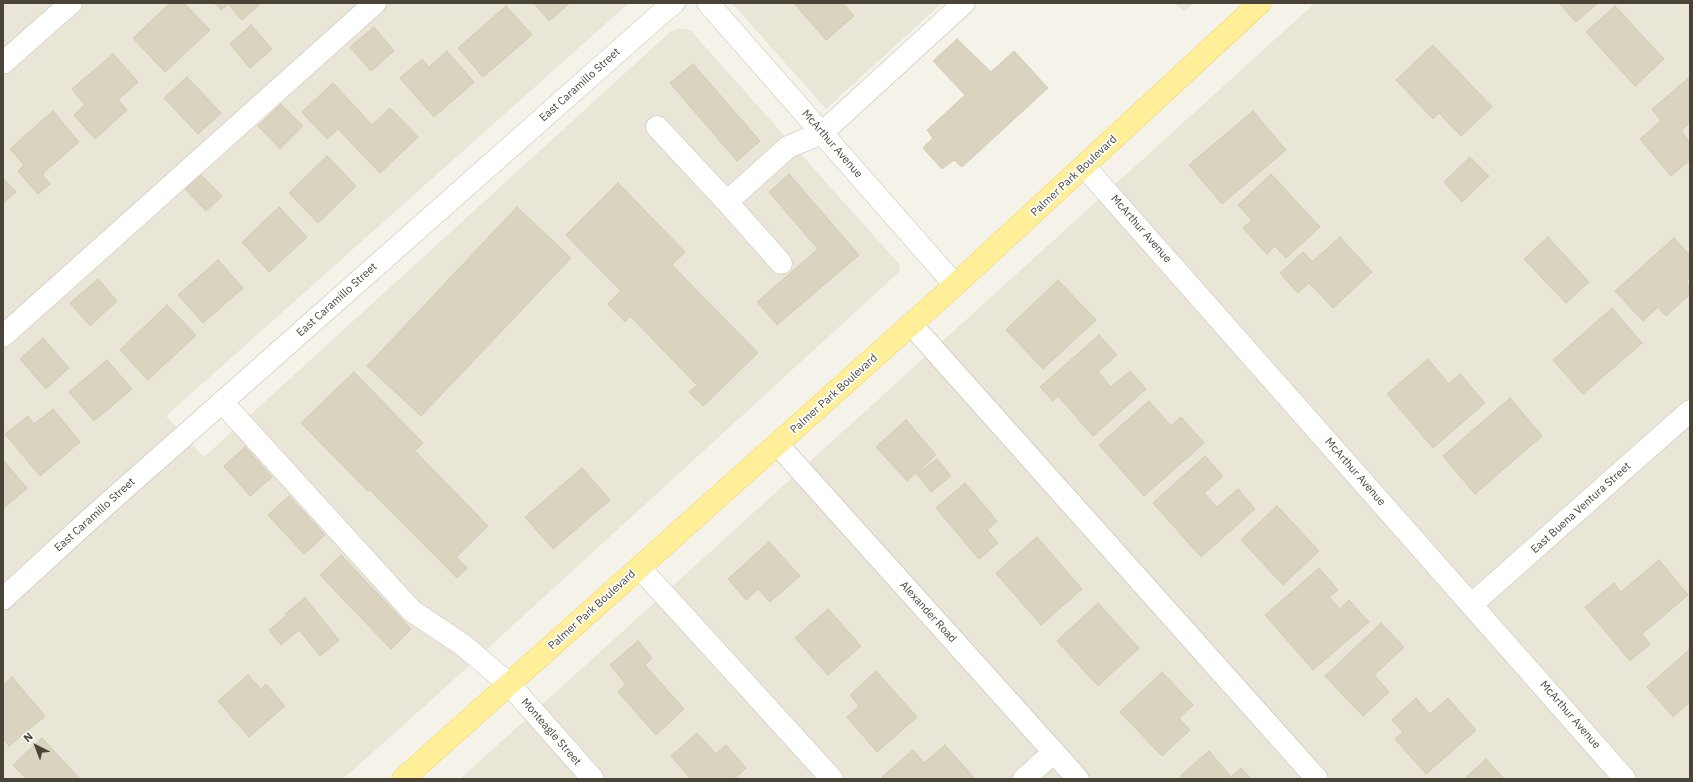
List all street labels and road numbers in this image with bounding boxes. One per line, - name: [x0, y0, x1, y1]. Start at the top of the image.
- street label: East Caramillo Street: [537, 45, 623, 125]
- street label: McArthur Avenue: [799, 107, 865, 181]
- street label: Palmer Park Boulevard: [1028, 133, 1120, 219]
- street label: McArthur Avenue: [1108, 192, 1174, 266]
- street label: East Caramillo Street: [294, 260, 380, 340]
- street label: Palmer Park Boulevard: [788, 351, 880, 437]
- street label: McArthur Avenue: [1322, 435, 1388, 509]
- street label: East Buena Ventura Street: [1528, 460, 1634, 556]
- street label: East Caramillo Street: [52, 475, 138, 555]
- street label: Palmer Park Boulevard: [546, 567, 638, 653]
- street label: Alexander Road: [897, 579, 959, 645]
- street label: McArthur Avenue: [1537, 678, 1603, 752]
- street label: Monteagle Street: [518, 696, 584, 768]

